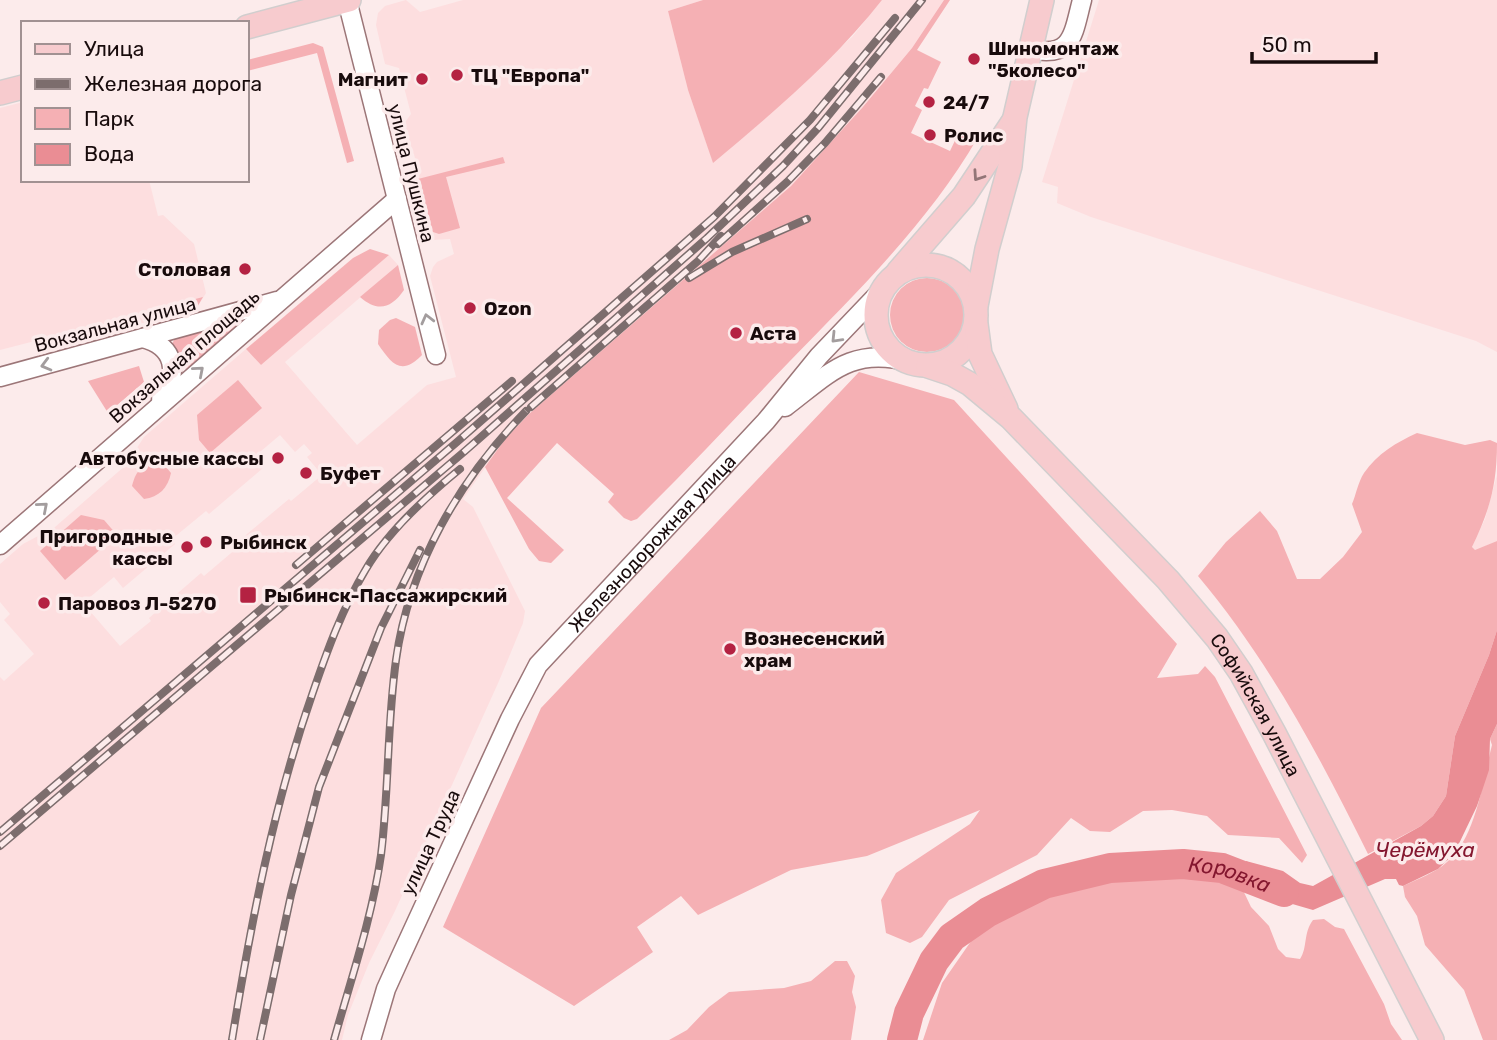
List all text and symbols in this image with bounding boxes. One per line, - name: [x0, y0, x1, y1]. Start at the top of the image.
- legend: [21, 21, 248, 182]
- scale bar: [1252, 21, 1376, 65]
- text: 50 m: [1262, 32, 1312, 57]
- text: Улица: [84, 36, 144, 61]
- place label: Шиномонтаж "5колесо": [988, 37, 1119, 82]
- marker: Шиномонтаж "5колесо": [966, 51, 982, 67]
- place label: ТЦ "Европа": [471, 64, 589, 87]
- marker: ТЦ "Европа": [449, 67, 465, 83]
- place label: Магнит: [338, 68, 409, 91]
- text: Железная дорога: [84, 71, 262, 96]
- marker: Магнит: [414, 71, 430, 87]
- place label: 24/7: [943, 91, 989, 114]
- marker: 24/7: [921, 94, 937, 110]
- street label: улица Пушкина: [383, 101, 440, 245]
- text: Парк: [84, 106, 134, 131]
- place label: Ролис: [944, 124, 1004, 147]
- marker: Ролис: [922, 127, 938, 143]
- text: Вода: [84, 141, 134, 166]
- one-way arrow: [973, 169, 986, 182]
- place label: Столовая: [138, 258, 231, 281]
- marker: Столовая: [237, 261, 253, 277]
- street label: Вокзальная площадь: [104, 285, 265, 428]
- street label: Вокзальная улица: [32, 292, 198, 357]
- place label: Ozon: [484, 297, 532, 320]
- marker: Ozon: [462, 300, 478, 316]
- one-way arrow: [421, 313, 435, 325]
- place label: Аста: [750, 322, 796, 345]
- marker: Аста: [728, 325, 744, 341]
- one-way arrow: [832, 330, 845, 343]
- one-way arrow: [41, 356, 53, 371]
- one-way arrow: [191, 367, 204, 379]
- place label: Автобусные кассы: [79, 447, 264, 470]
- marker: Автобусные кассы: [270, 450, 286, 466]
- street label: Железнодорожная улица: [564, 450, 741, 637]
- place label: Буфет: [320, 462, 381, 485]
- marker: Буфет: [298, 465, 314, 481]
- one-way arrow: [35, 503, 48, 515]
- place label: Пригородные кассы: [39, 525, 173, 570]
- place label: Рыбинск: [220, 531, 308, 554]
- marker: Рыбинск: [198, 534, 214, 550]
- marker: Пригородные кассы: [179, 539, 195, 555]
- place label: Рыбинск-Пассажирский: [264, 584, 507, 607]
- marker: Рыбинск-Пассажирский: [238, 585, 258, 605]
- place label: Паровоз Л-5270: [58, 592, 217, 615]
- marker: Паровоз Л-5270: [36, 595, 52, 611]
- place label: Вознесенский храм: [744, 627, 885, 672]
- street label: Софийская улица: [1205, 629, 1305, 780]
- marker: Вознесенский храм: [722, 641, 738, 657]
- street label: улица Труда: [396, 786, 465, 899]
- water label: Черёмуха: [1375, 837, 1475, 862]
- water label: Коровка: [1187, 852, 1274, 898]

